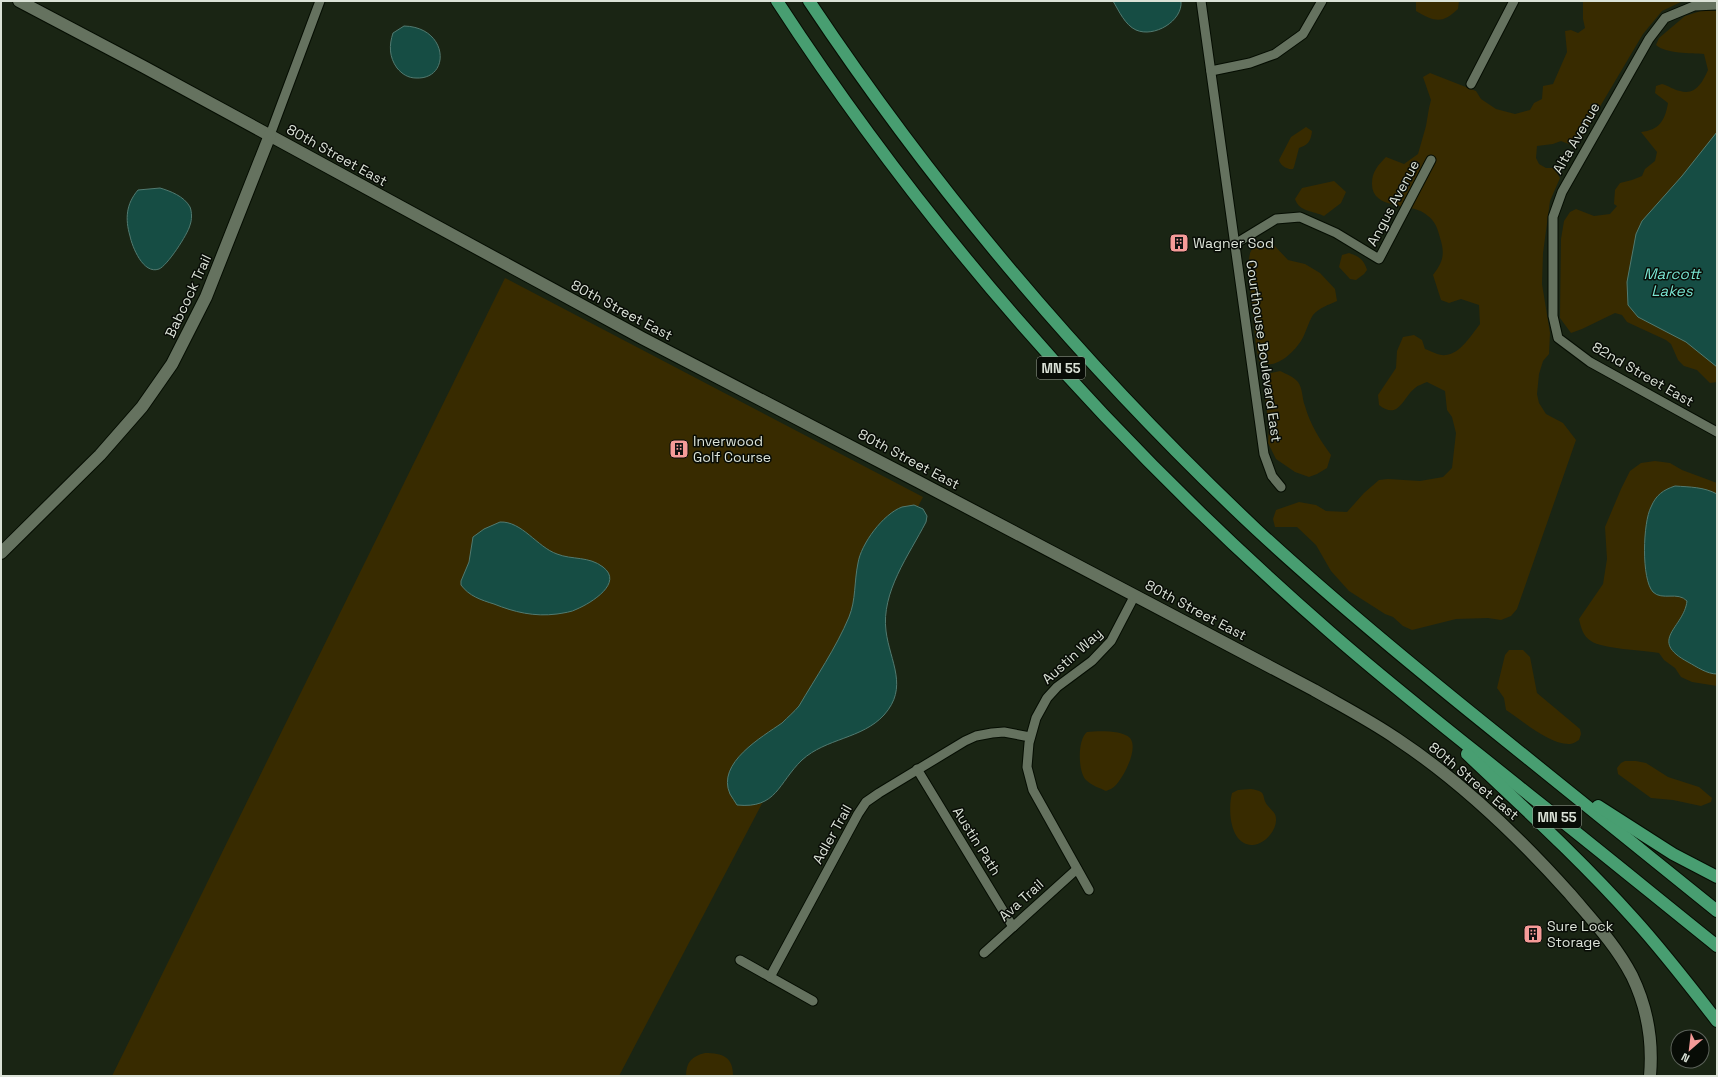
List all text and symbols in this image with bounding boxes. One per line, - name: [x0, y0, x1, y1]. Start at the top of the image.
- street label: Alta Avenue: [1548, 99, 1604, 177]
- street label: 80th Street East: [284, 120, 390, 190]
- street label: Angus Avenue: [1363, 157, 1423, 249]
- building icon: Wagner Sod: [1168, 232, 1190, 254]
- place label: Wagner Sod: [1193, 234, 1274, 252]
- street label: Babcock Trail: [161, 252, 215, 340]
- street label: Courthouse Boulevard East: [1242, 259, 1286, 443]
- water label: Marcott Lakes: [1644, 264, 1702, 300]
- street label: 80th Street East: [568, 276, 676, 344]
- street label: 82nd Street East: [1589, 338, 1697, 410]
- road number: MN 55: [1037, 357, 1085, 379]
- street label: 80th Street East: [855, 425, 963, 493]
- place label: Inverwood Golf Course: [693, 432, 771, 466]
- building icon: Inverwood Golf Course: [668, 438, 690, 460]
- street label: 80th Street East: [1142, 576, 1250, 644]
- street label: Austin Way: [1038, 624, 1106, 688]
- street label: 80th Street East: [1425, 738, 1523, 824]
- street label: Adler Trail: [808, 801, 856, 867]
- street label: Austin Path: [949, 803, 1005, 879]
- road number: MN 55: [1533, 806, 1581, 828]
- street label: Ava Trail: [995, 875, 1047, 925]
- place label: Sure Lock Storage: [1547, 917, 1614, 951]
- building icon: Sure Lock Storage: [1522, 923, 1544, 945]
- north arrow: [1670, 1029, 1710, 1069]
- text: N: [1679, 1050, 1692, 1066]

